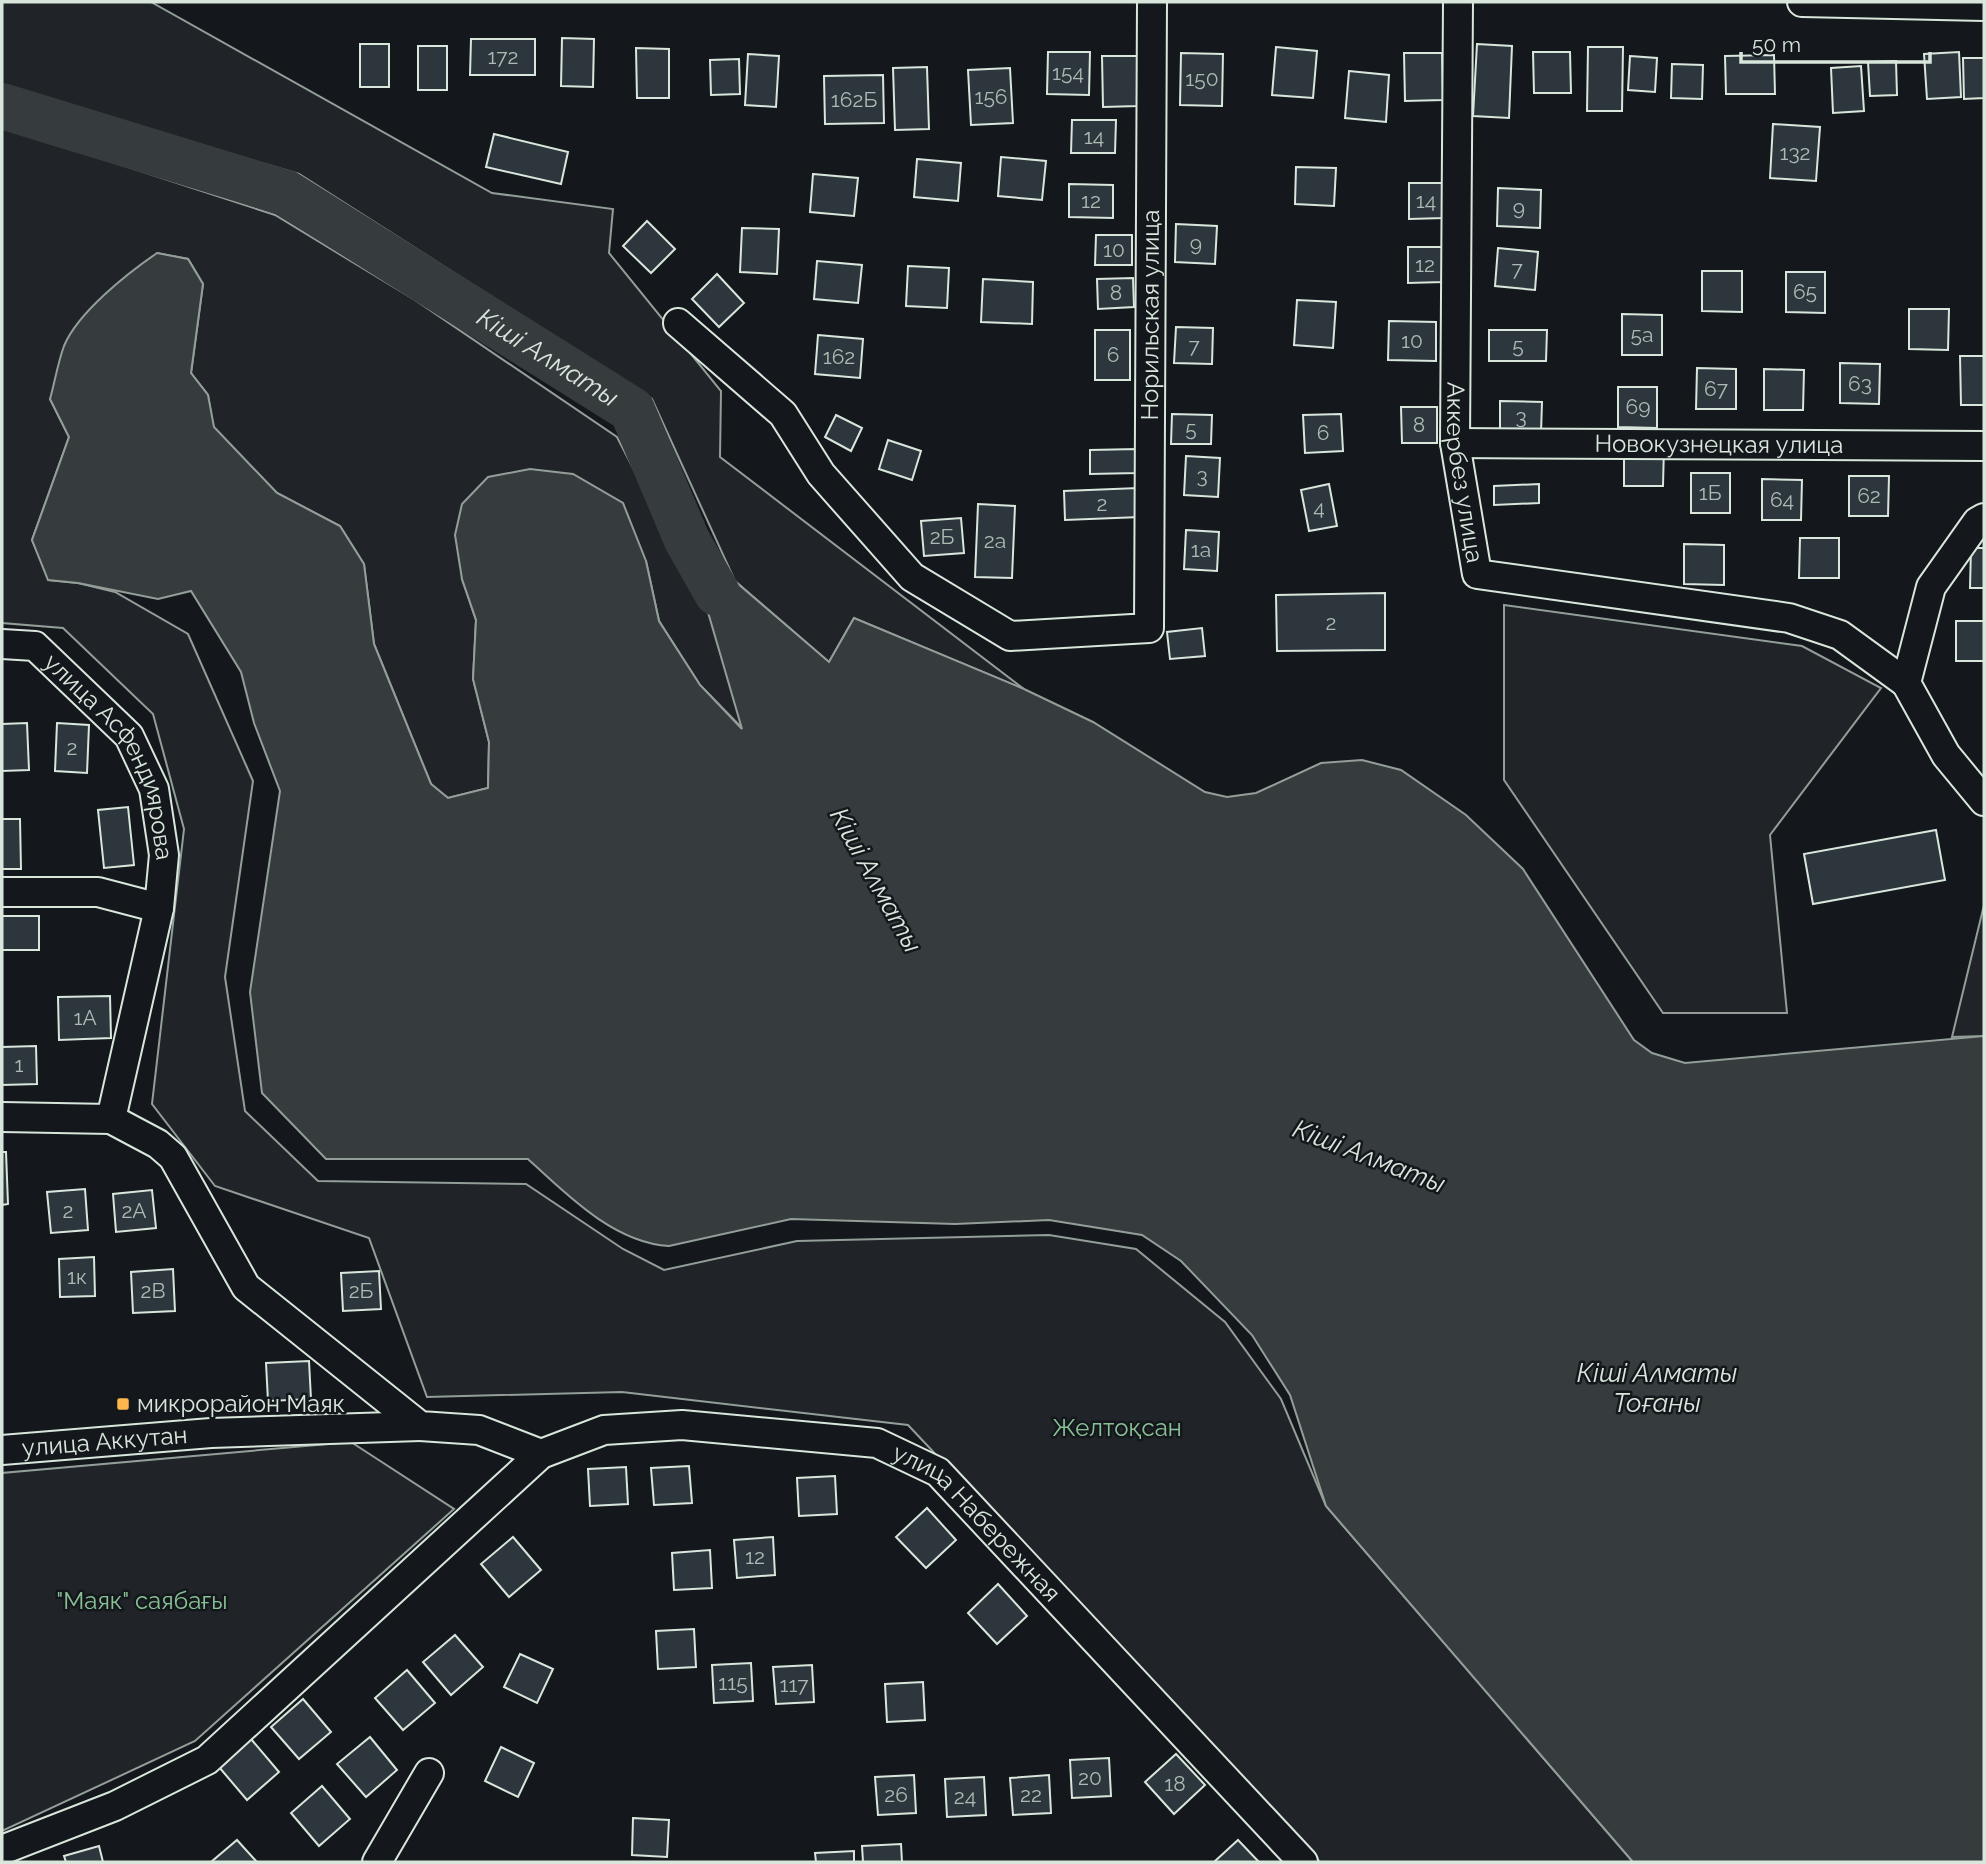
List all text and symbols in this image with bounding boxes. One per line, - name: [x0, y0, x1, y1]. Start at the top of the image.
- scale bar: [1741, 21, 1930, 65]
- text: 50 m: [1752, 32, 1801, 57]
- house number: 172: [487, 44, 519, 69]
- house number: 154: [1052, 60, 1084, 85]
- house number: 150: [1185, 66, 1219, 91]
- house number: 156: [974, 84, 1008, 109]
- house number: 162Б: [831, 87, 877, 112]
- house number: 14: [1084, 124, 1104, 149]
- house number: 132: [1779, 140, 1811, 165]
- house number: 12: [1081, 188, 1101, 213]
- house number: 14: [1416, 188, 1436, 213]
- house number: 9: [1513, 195, 1525, 220]
- street label: Норильская улица: [1135, 210, 1165, 421]
- house number: 9: [1190, 231, 1202, 256]
- house number: 10: [1103, 237, 1125, 262]
- house number: 12: [1415, 252, 1435, 277]
- house number: 7: [1511, 256, 1523, 281]
- house number: 65: [1793, 279, 1817, 304]
- house number: 8: [1110, 280, 1122, 305]
- water label: Кіші Алматы: [472, 302, 624, 412]
- house number: 5а: [1631, 322, 1653, 347]
- house number: 10: [1401, 328, 1423, 353]
- house number: 7: [1188, 333, 1200, 358]
- house number: 5: [1512, 333, 1524, 358]
- house number: 6: [1107, 342, 1119, 367]
- house number: 162: [823, 344, 855, 369]
- house number: 63: [1848, 371, 1872, 396]
- house number: 67: [1704, 376, 1729, 401]
- street label: Аккербез улица: [1440, 382, 1490, 565]
- house number: 69: [1626, 394, 1650, 419]
- house number: 3: [1515, 404, 1527, 429]
- house number: 8: [1413, 412, 1425, 437]
- house number: 5: [1185, 416, 1197, 441]
- house number: 6: [1317, 420, 1329, 445]
- street label: Новокузнецкая улица: [1594, 429, 1844, 459]
- house number: 3: [1196, 463, 1208, 488]
- house number: 1Б: [1699, 480, 1722, 505]
- house number: 62: [1857, 483, 1881, 508]
- house number: 64: [1770, 487, 1794, 512]
- house number: 2: [1097, 491, 1107, 516]
- house number: 4: [1313, 495, 1325, 520]
- house number: 2Б: [930, 524, 955, 549]
- house number: 2а: [984, 528, 1006, 553]
- house number: 1а: [1191, 537, 1211, 562]
- house number: 2: [1326, 610, 1336, 635]
- street label: улица Асфендиярова: [38, 647, 180, 862]
- house number: 2: [67, 735, 77, 760]
- water label: Кіші Алматы: [824, 803, 928, 957]
- house number: 1А: [73, 1005, 97, 1030]
- house number: 1: [15, 1052, 24, 1077]
- water label: Кіші Алматы: [1289, 1113, 1449, 1199]
- house number: 2: [63, 1198, 73, 1223]
- house number: 2А: [121, 1198, 147, 1223]
- house number: 1к: [67, 1264, 87, 1289]
- house number: 2В: [141, 1278, 165, 1303]
- house number: 2Б: [349, 1278, 374, 1303]
- water label: Кіші Алматы Тоғаны: [1577, 1358, 1737, 1418]
- place label: микрорайон Маяк: [137, 1389, 345, 1418]
- marker: микрорайон Маяк: [115, 1396, 131, 1412]
- park label: Желтоқсан: [1052, 1413, 1182, 1442]
- street label: улица Аккутан: [21, 1420, 189, 1462]
- street label: улица Набережная: [888, 1438, 1067, 1607]
- house number: 12: [745, 1544, 765, 1569]
- park label: "Маяк" саябағы: [56, 1586, 228, 1615]
- house number: 115: [718, 1670, 748, 1695]
- house number: 117: [779, 1672, 809, 1697]
- house number: 20: [1078, 1765, 1102, 1790]
- house number: 18: [1164, 1771, 1186, 1796]
- house number: 26: [884, 1782, 908, 1807]
- house number: 22: [1020, 1782, 1042, 1807]
- house number: 24: [954, 1784, 976, 1809]

